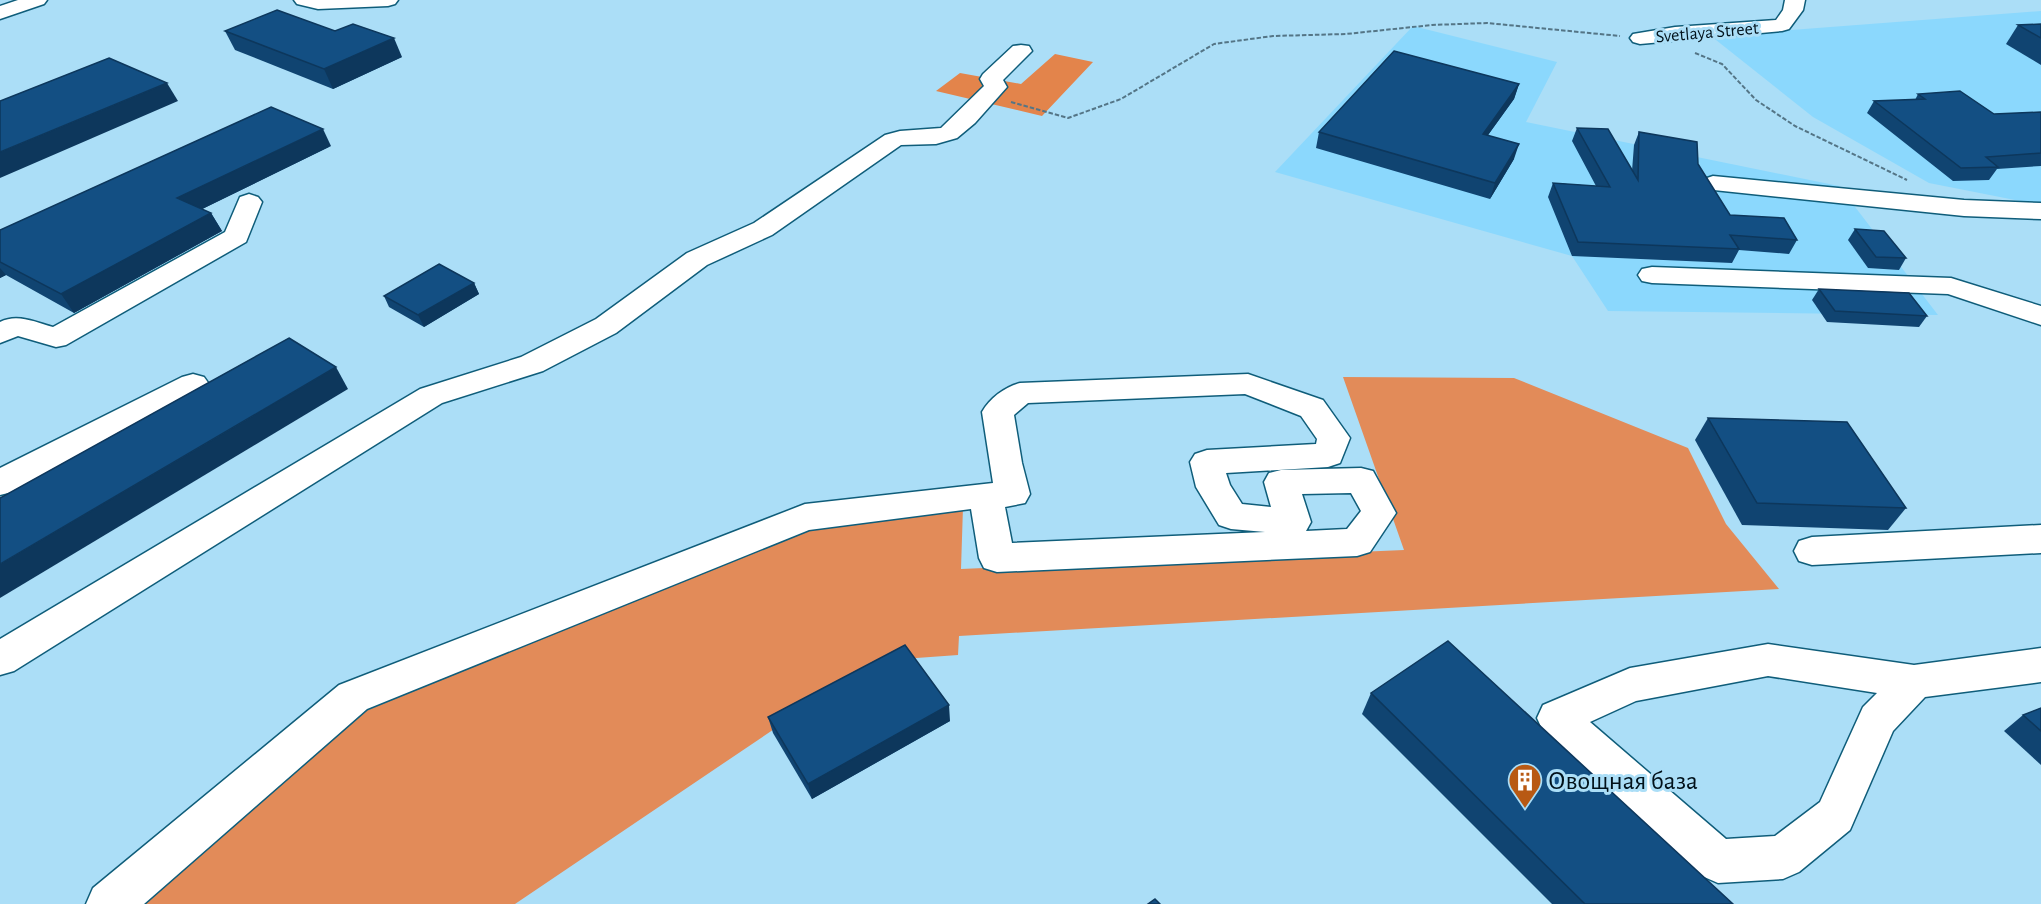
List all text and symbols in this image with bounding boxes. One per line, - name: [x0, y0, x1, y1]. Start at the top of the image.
- street label: Svetlaya Street: [1655, 20, 1759, 46]
- building icon: Овощная база: [1507, 762, 1543, 809]
- place label: Овощная база: [1548, 768, 1698, 794]

